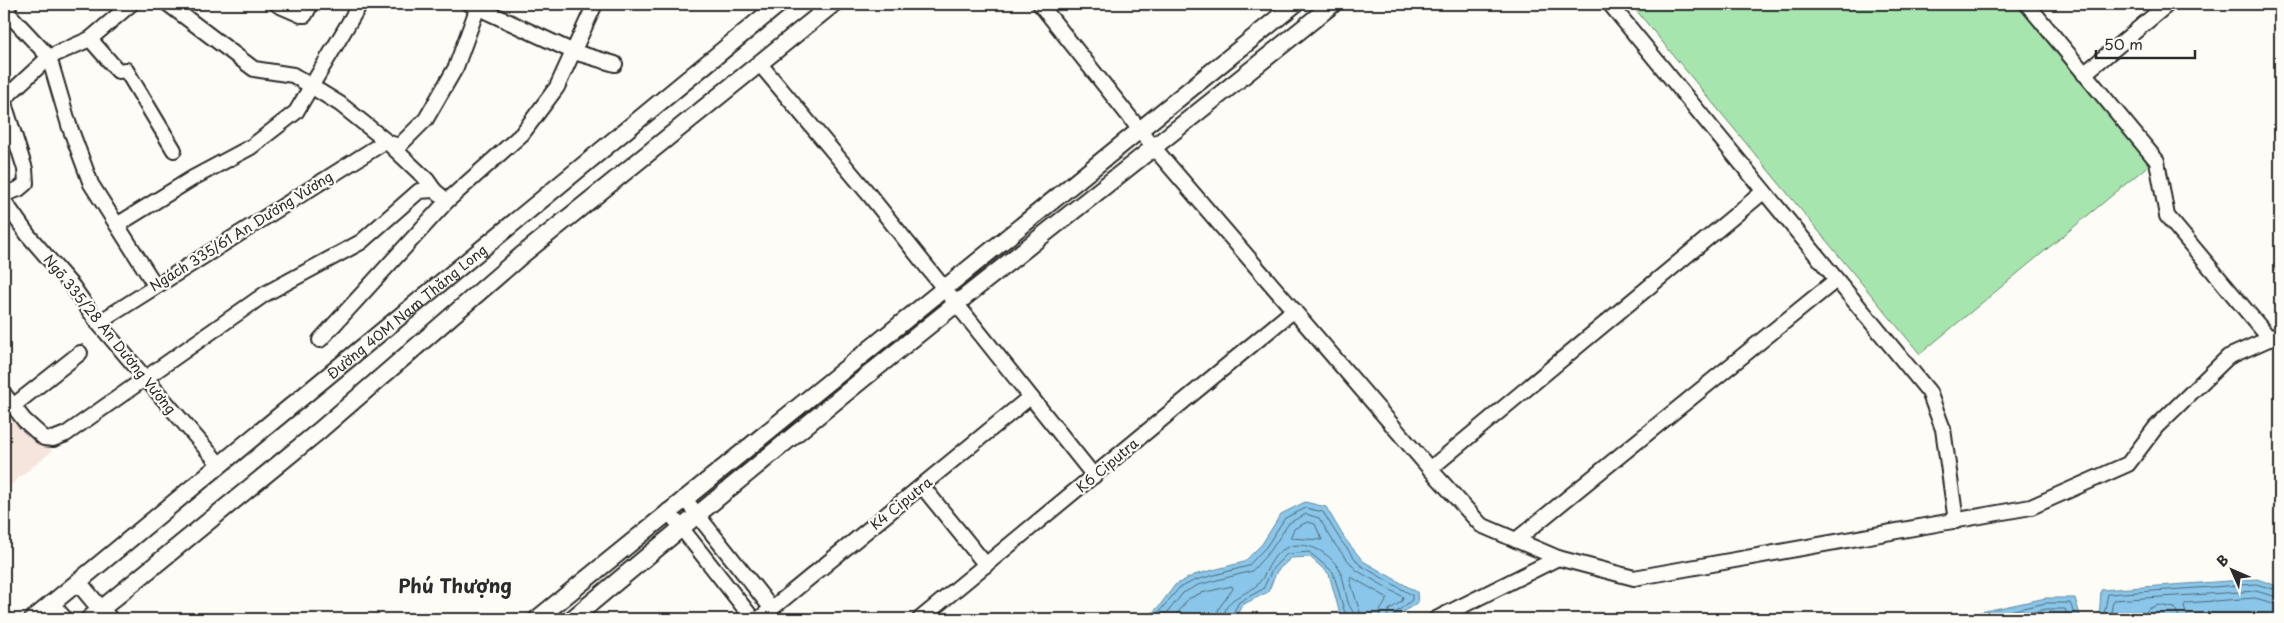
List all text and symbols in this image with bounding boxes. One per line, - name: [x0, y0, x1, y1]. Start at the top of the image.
- scale bar: [2096, 28, 2195, 60]
- text: 50 m: [2104, 32, 2143, 55]
- street label: Ngách 335/61 An Dương Vương: [145, 166, 337, 296]
- street label: Đường 40M Nam Thăng Long: [322, 239, 491, 384]
- street label: Ngõ 335/28 An Dương Vương: [39, 250, 181, 418]
- street label: K6 Ciputra: [1071, 432, 1143, 497]
- street label: K4 Ciputra: [865, 471, 937, 535]
- north arrow: [2206, 546, 2256, 596]
- text: B: [2212, 550, 2233, 571]
- district label: Phú Thượng: [398, 571, 512, 599]

